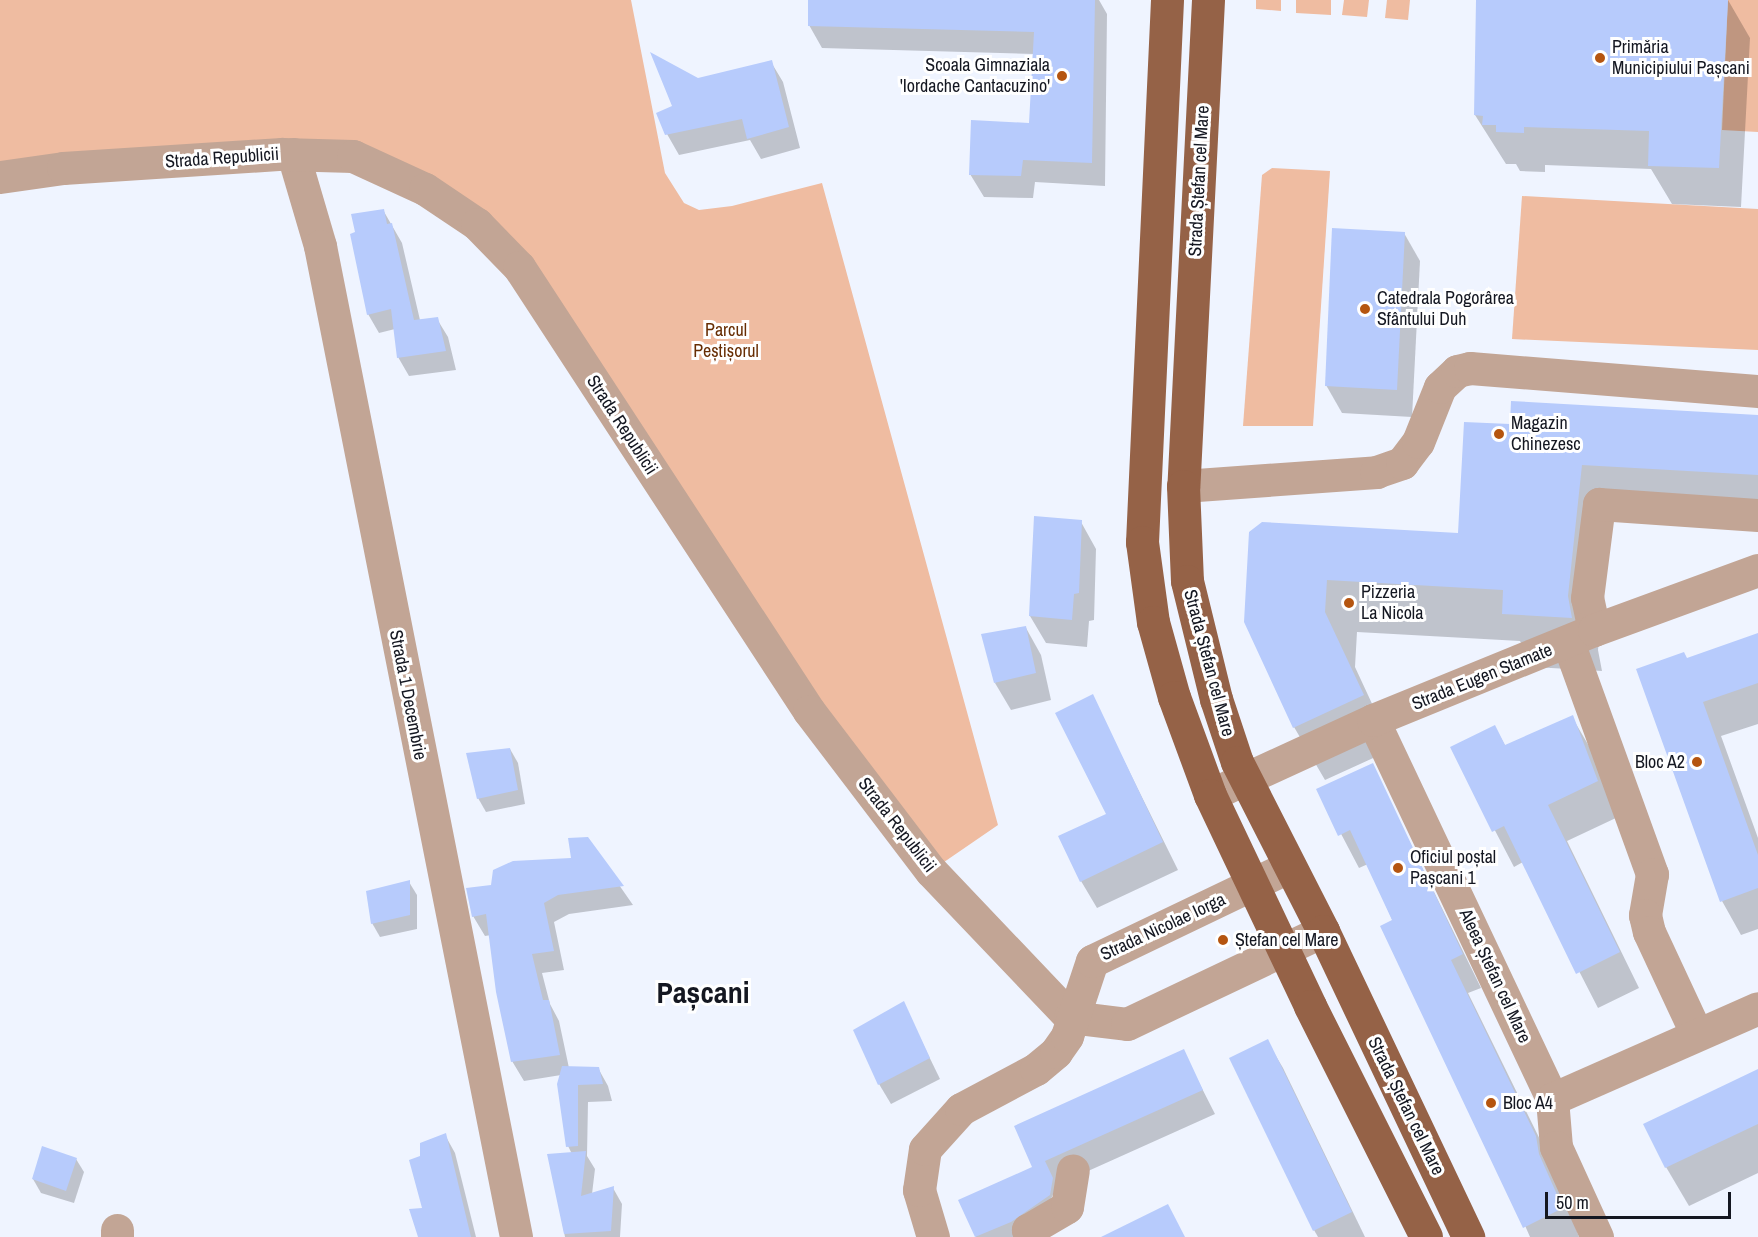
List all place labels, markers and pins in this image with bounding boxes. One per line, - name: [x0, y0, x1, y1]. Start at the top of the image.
- place label: Primăria Municipiului Pașcani: [1612, 37, 1750, 80]
- marker: Primăria Municipiului Pașcani: [1593, 51, 1607, 65]
- place label: Scoala Gimnaziala 'Iordache Cantacuzino': [900, 55, 1050, 98]
- marker: Scoala Gimnaziala 'Iordache Cantacuzino': [1055, 69, 1069, 83]
- place label: Catedrala Pogorârea Sfântului Duh: [1377, 288, 1514, 330]
- marker: Catedrala Pogorârea Sfântului Duh: [1358, 302, 1372, 316]
- place label: Magazin Chinezesc: [1511, 413, 1581, 456]
- marker: Magazin Chinezesc: [1492, 427, 1506, 441]
- place label: Pizzeria La Nicola: [1361, 582, 1423, 624]
- marker: Pizzeria La Nicola: [1342, 596, 1356, 610]
- place label: Bloc A2: [1634, 751, 1685, 773]
- marker: Bloc A2: [1690, 755, 1704, 769]
- place label: Oficiul poștal Pașcani 1: [1410, 847, 1496, 890]
- marker: Oficiul poștal Pașcani 1: [1391, 861, 1405, 875]
- place label: Ștefan cel Mare: [1235, 929, 1338, 951]
- marker: Ștefan cel Mare: [1216, 933, 1230, 947]
- place label: Bloc A4: [1503, 1092, 1554, 1114]
- marker: Bloc A4: [1484, 1096, 1498, 1110]

